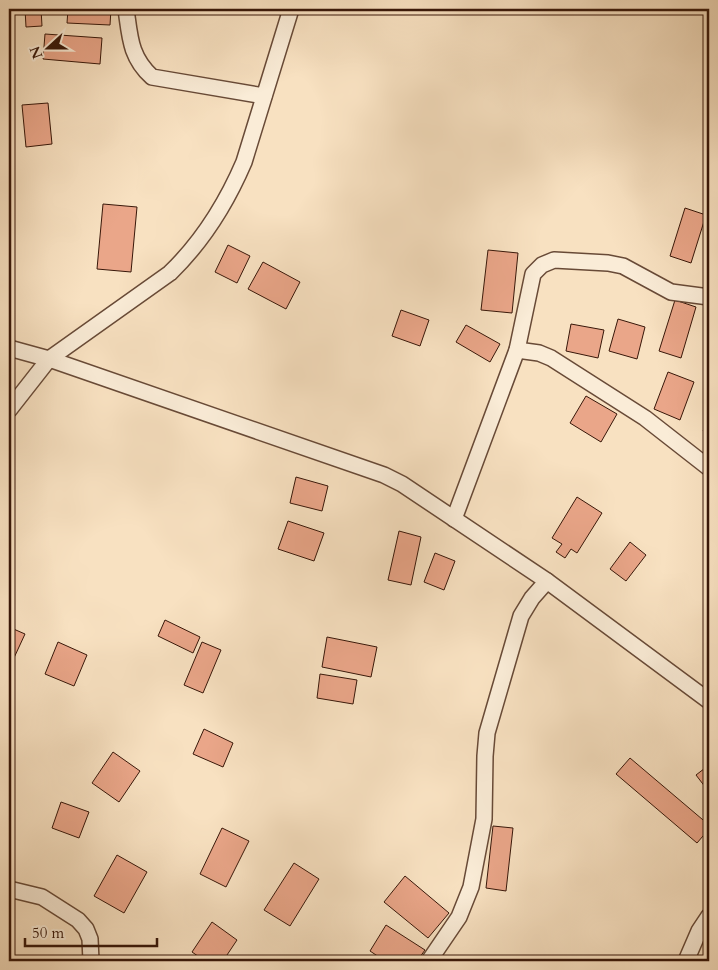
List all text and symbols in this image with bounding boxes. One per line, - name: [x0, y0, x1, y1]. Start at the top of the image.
- north arrow: [22, 22, 72, 72]
- text: N: [25, 43, 47, 62]
- scale bar: [25, 915, 158, 947]
- text: 50 m: [32, 923, 64, 943]

